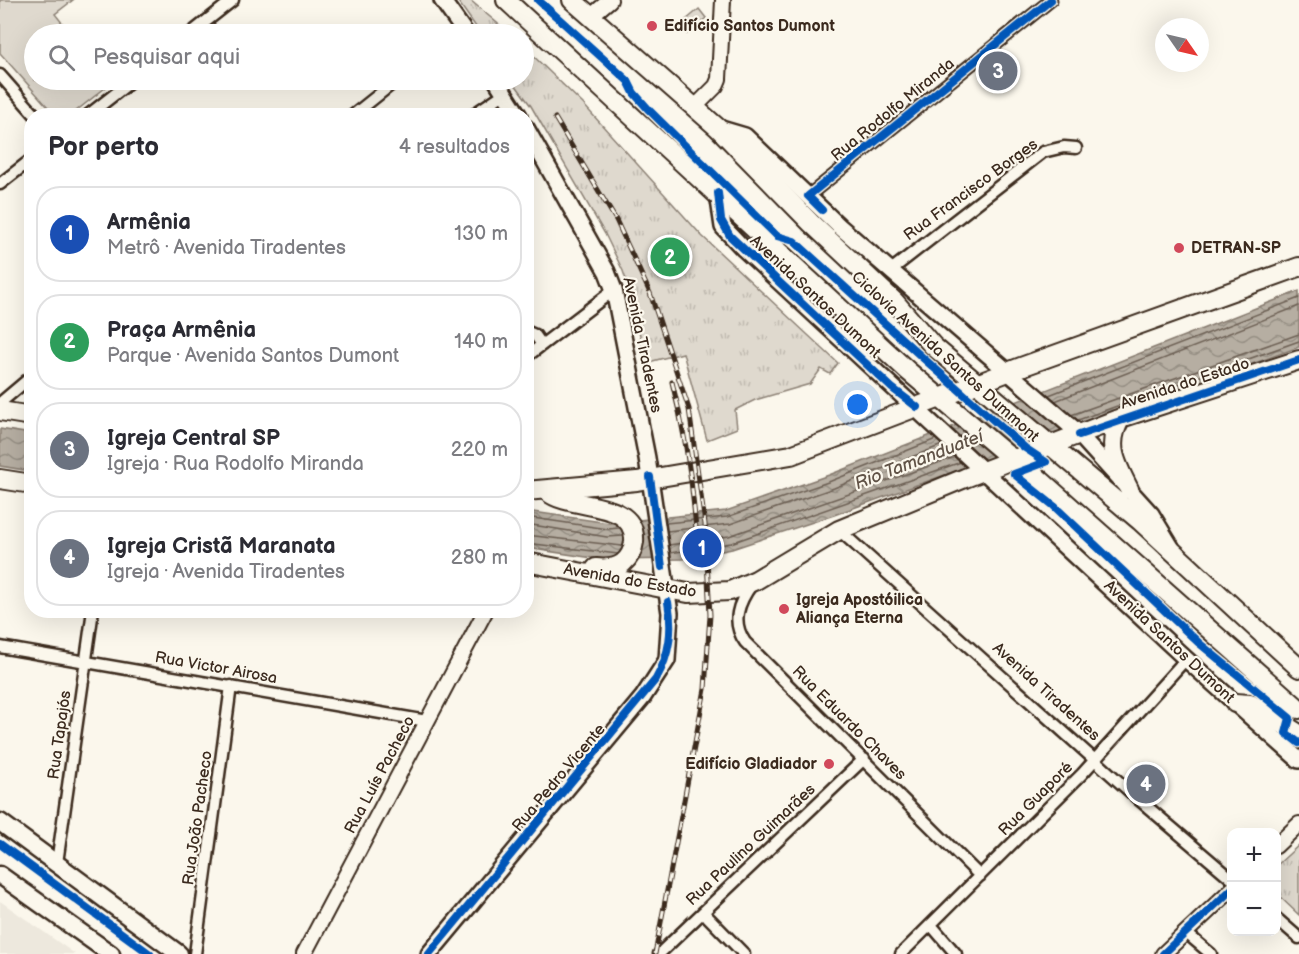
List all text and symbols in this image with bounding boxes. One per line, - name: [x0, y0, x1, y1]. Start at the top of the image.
- place label: Edifício Santos Dumont: [664, 17, 835, 36]
- north arrow: [1155, 18, 1209, 72]
- marker: Edifício Santos Dumont: [645, 19, 659, 33]
- search box: [24, 24, 534, 90]
- icon: search: [45, 41, 78, 74]
- text: Pesquisar aqui: [93, 44, 240, 71]
- pin: 3: [978, 48, 1018, 94]
- street label: Rua Rodolfo Miranda: [828, 54, 958, 166]
- text: Por perto: [48, 132, 159, 163]
- text: 4 resultados: [399, 135, 510, 159]
- street label: Rua Francisco Borges: [900, 135, 1042, 245]
- text: Armênia: [107, 209, 191, 236]
- text: 1: [65, 222, 74, 246]
- text: 130 m: [454, 222, 508, 246]
- street label: Avenida Santos Dumont: [746, 232, 884, 363]
- pin: 2: [650, 234, 690, 280]
- text: Metrô · Avenida Tiradentes: [107, 236, 346, 260]
- place label: DETRAN-SP: [1191, 239, 1281, 258]
- marker: DETRAN-SP: [1172, 241, 1186, 255]
- street label: Ciclovia Avenida Santos Dummont: [847, 268, 1043, 446]
- street label: Avenida Tiradentes: [618, 276, 666, 415]
- text: Praça Armênia: [107, 317, 256, 344]
- text: 2: [64, 330, 75, 354]
- text: 140 m: [454, 330, 508, 354]
- text: Parque · Avenida Santos Dumont: [107, 344, 399, 368]
- street label: Avenida do Estado: [1118, 354, 1252, 414]
- your location: [843, 390, 872, 419]
- text: Igreja Central SP: [107, 425, 280, 452]
- water label: Rio Tamanduateí: [852, 425, 989, 494]
- text: 3: [64, 438, 75, 462]
- text: 220 m: [451, 438, 508, 462]
- text: Igreja · Rua Rodolfo Miranda: [107, 452, 364, 476]
- pin: 1: [682, 526, 722, 570]
- text: Igreja Cristã Maranata: [107, 533, 336, 560]
- text: 4: [64, 546, 75, 570]
- text: 280 m: [451, 546, 508, 570]
- text: Igreja · Avenida Tiradentes: [107, 560, 345, 584]
- street label: Avenida do Estado: [562, 560, 698, 602]
- street label: Avenida Santos Dumont: [1100, 577, 1238, 708]
- place label: Igreja Apostóilica Aliança Eterna: [795, 591, 923, 628]
- marker: Igreja Apostóilica Aliança Eterna: [777, 602, 791, 616]
- street label: Avenida Tiradentes: [988, 639, 1104, 745]
- street label: Rua Victor Airosa: [153, 648, 279, 688]
- street label: Rua Eduardo Chaves: [788, 662, 910, 784]
- street label: Rua Tapajós: [44, 689, 76, 781]
- street label: Rua Luís Pacheco: [341, 713, 419, 837]
- street label: Rua Pedro Vicente: [508, 720, 610, 836]
- street label: Rua João Pacheco: [179, 750, 217, 886]
- place label: Edifício Gladiador: [685, 755, 818, 774]
- marker: Edifício Gladiador: [822, 757, 836, 771]
- street label: Rua Guaporé: [995, 758, 1077, 840]
- pin: 4: [1126, 762, 1166, 806]
- street label: Rua Paulino Guimarães: [682, 780, 820, 910]
- map controls: [1227, 828, 1281, 936]
- button: +: [1227, 828, 1281, 882]
- button: −: [1227, 882, 1281, 936]

